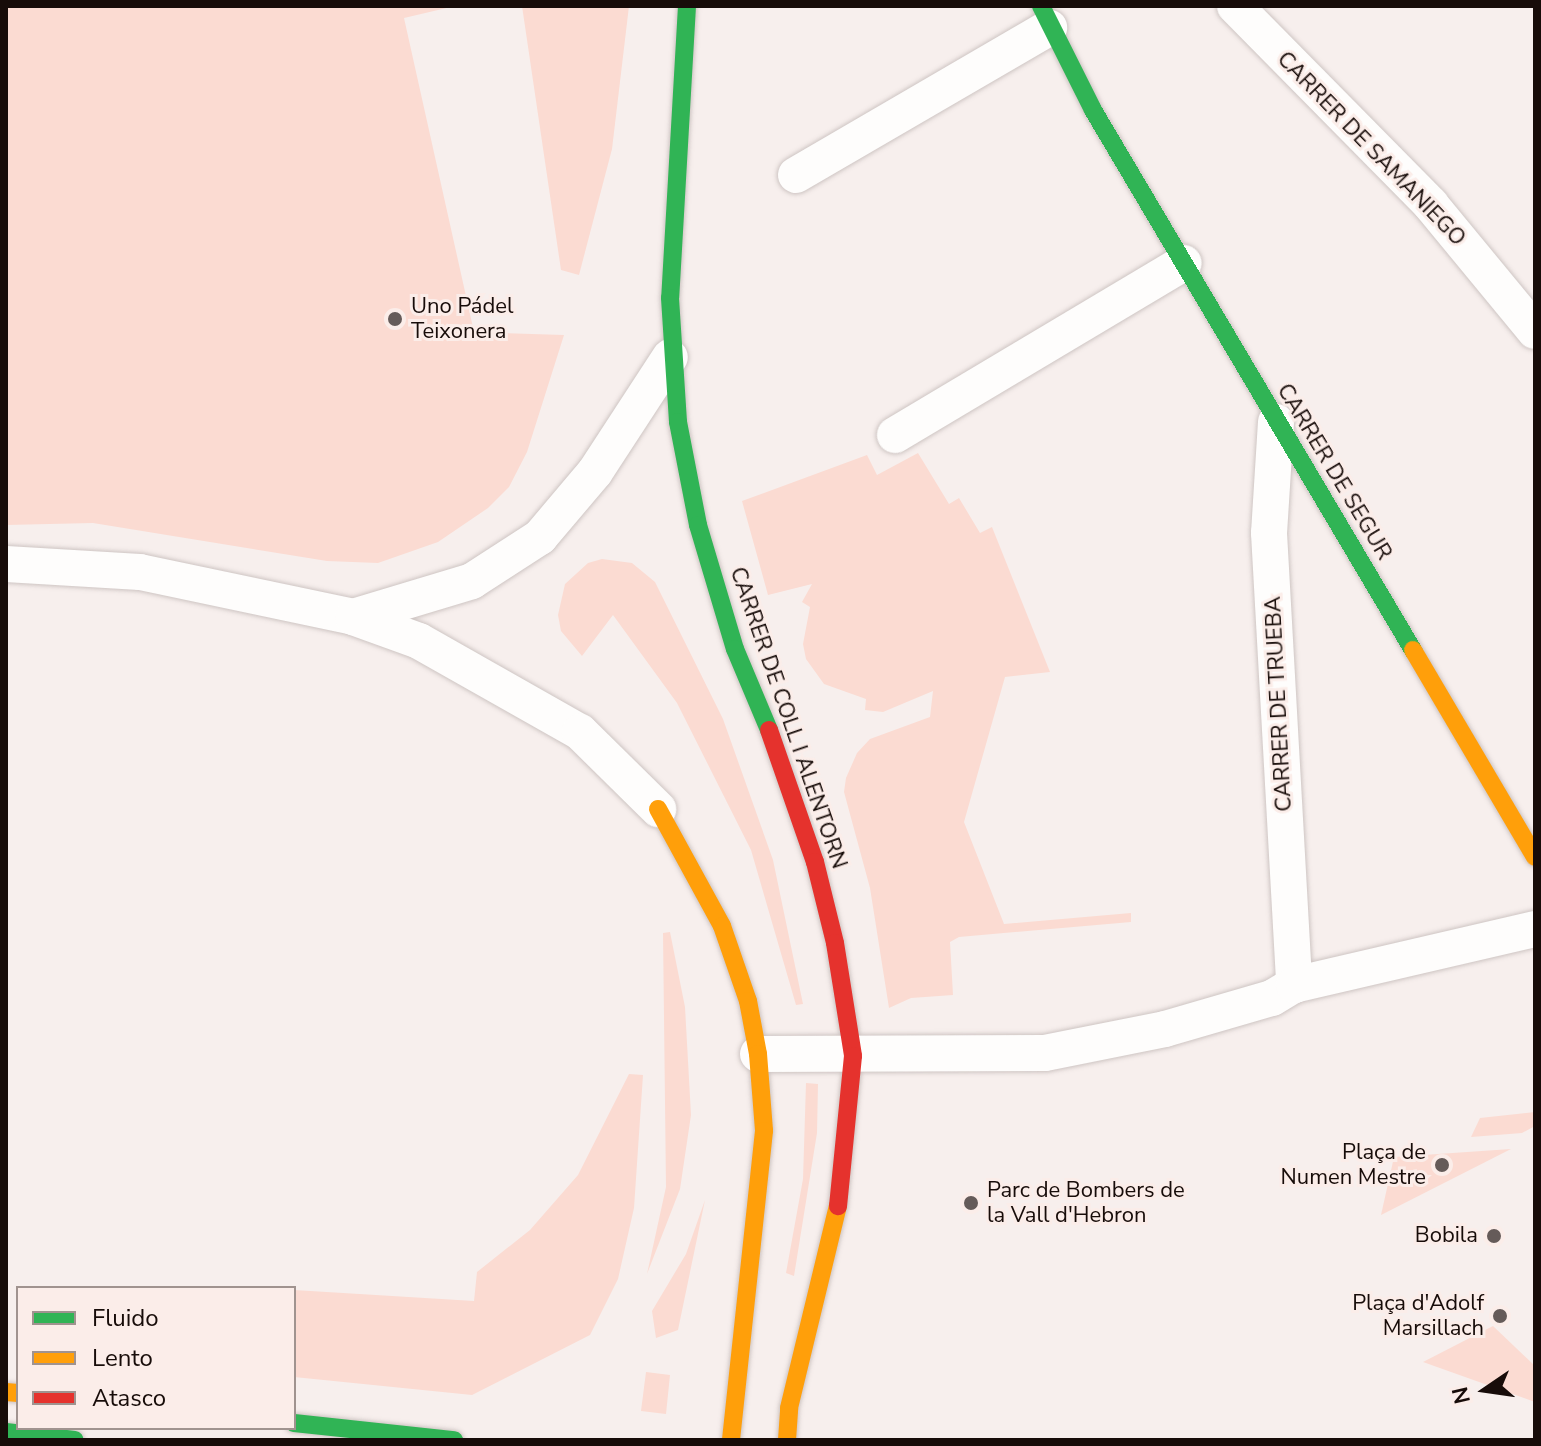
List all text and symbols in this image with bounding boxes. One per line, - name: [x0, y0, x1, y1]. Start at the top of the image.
- street label: CARRER DE SAMANIEGO: [1271, 46, 1471, 252]
- place label: Uno Pádel Teixonera: [411, 293, 513, 344]
- marker: Uno Pádel Teixonera: [386, 310, 404, 328]
- street label: CARRER DE SEGUR: [1271, 379, 1397, 565]
- street label: CARRER DE COLL I ALENTORN: [724, 564, 852, 872]
- street label: CARRER DE TRUEBA: [1260, 596, 1298, 812]
- place label: Plaça de Numen Mestre: [1281, 1139, 1426, 1190]
- marker: Plaça de Numen Mestre: [1433, 1156, 1451, 1174]
- place label: Parc de Bombers de la Vall d'Hebron: [987, 1177, 1185, 1228]
- marker: Parc de Bombers de la Vall d'Hebron: [962, 1194, 980, 1212]
- place label: Bobila: [1415, 1223, 1478, 1249]
- marker: Bobila: [1485, 1227, 1503, 1245]
- legend: [16, 1286, 296, 1430]
- place label: Plaça d'Adolf Marsillach: [1352, 1290, 1484, 1342]
- text: Fluido: [92, 1302, 159, 1334]
- marker: Plaça d'Adolf Marsillach: [1491, 1307, 1509, 1325]
- text: Lento: [92, 1342, 153, 1374]
- north arrow: [1445, 1350, 1525, 1430]
- text: Atasco: [92, 1382, 166, 1414]
- text: N: [1445, 1384, 1478, 1407]

